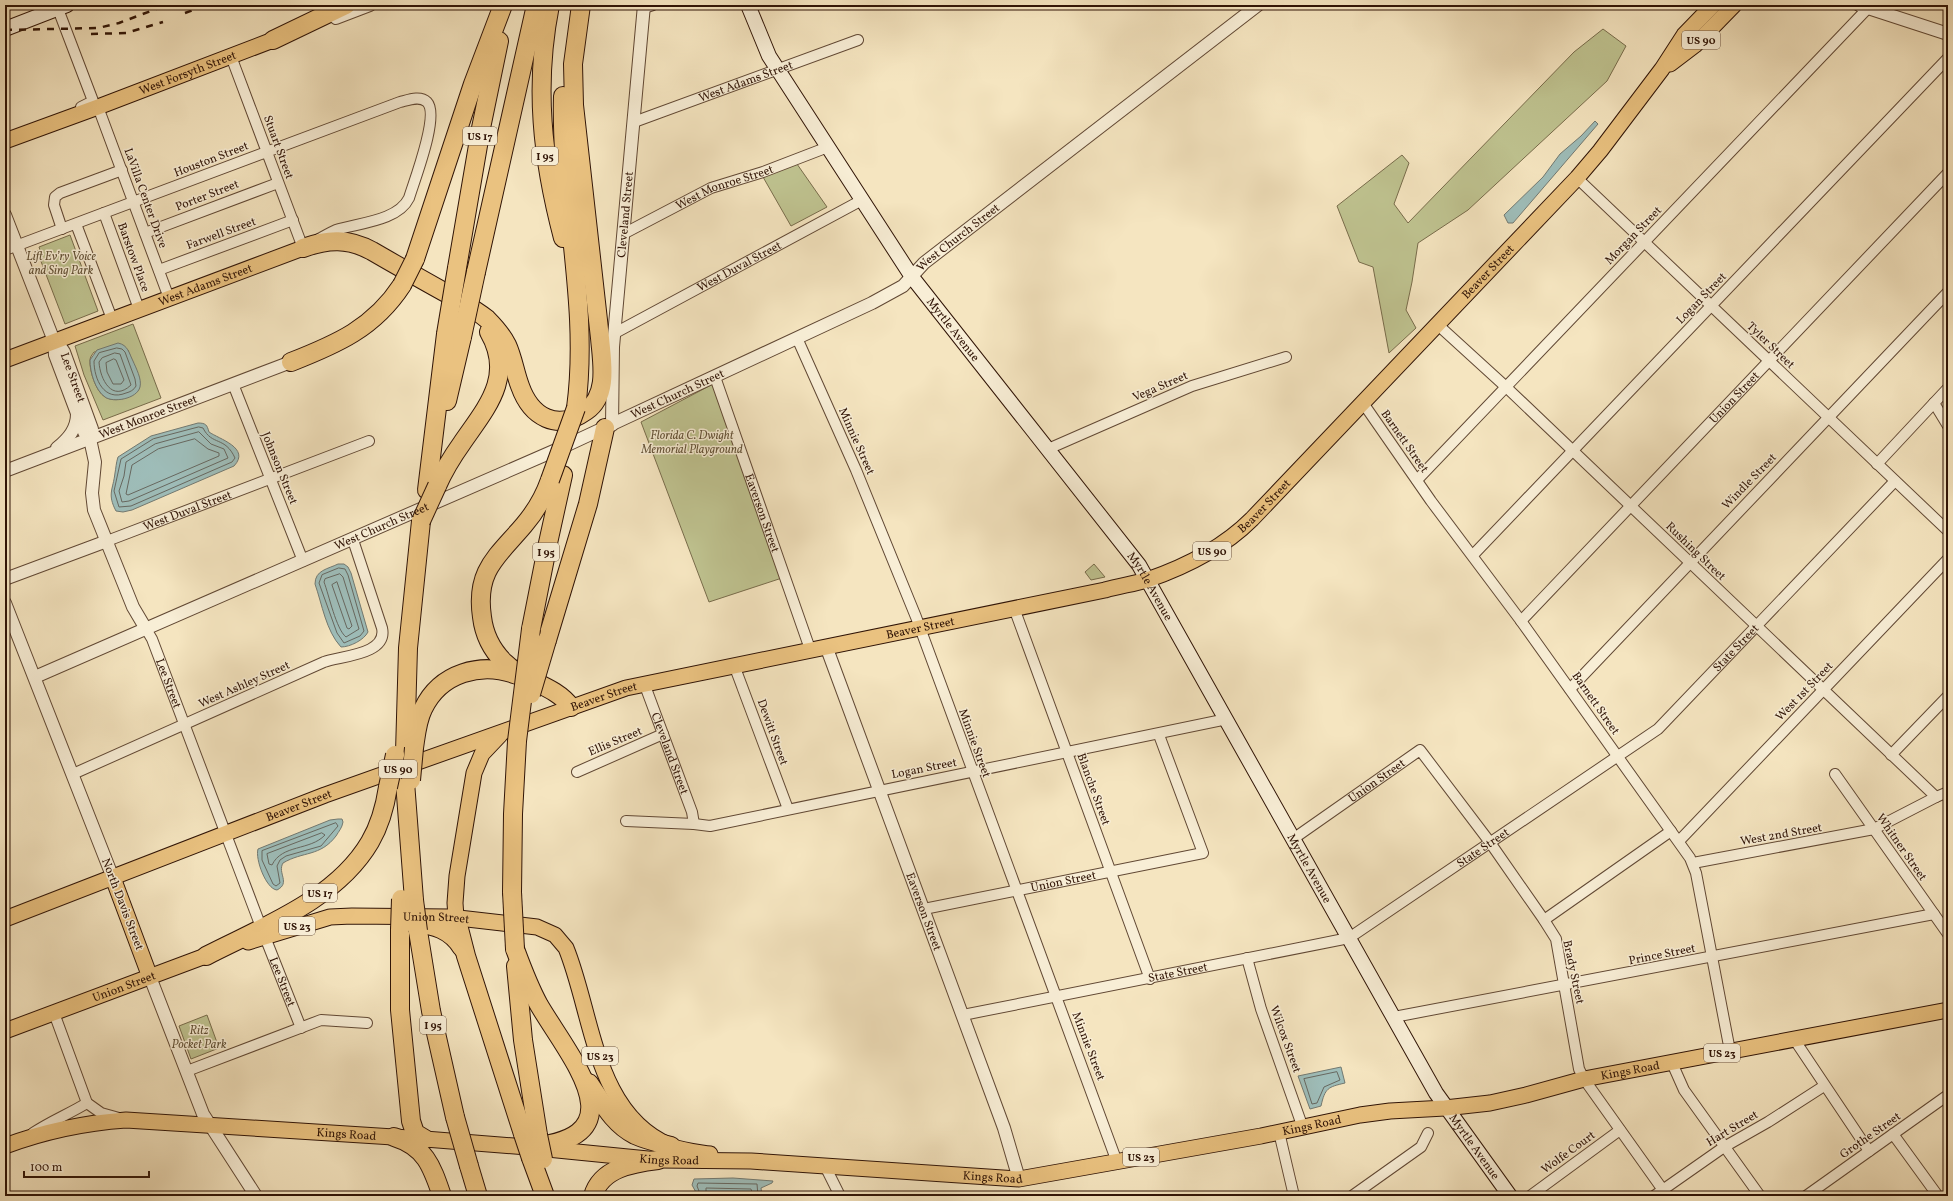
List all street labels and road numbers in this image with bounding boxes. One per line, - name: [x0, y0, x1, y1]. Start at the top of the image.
- road number: US 90: [1682, 31, 1720, 49]
- street label: West Forsyth Street: [137, 48, 239, 99]
- street label: West Adams Street: [697, 57, 795, 107]
- street label: Stuart Street: [259, 113, 297, 181]
- road number: US 17: [463, 127, 497, 145]
- street label: Houston Street: [172, 138, 251, 182]
- street label: LaVilla Center Drive: [120, 146, 171, 251]
- road number: I 95: [532, 147, 558, 165]
- street label: West Monroe Street: [673, 162, 776, 214]
- street label: Cleveland Street: [614, 171, 638, 258]
- street label: Porter Street: [173, 176, 241, 215]
- street label: West Church Street: [913, 200, 1003, 275]
- street label: Morgan Street: [1602, 203, 1666, 268]
- street label: Farwell Street: [184, 214, 258, 254]
- street label: Barstow Place: [113, 220, 153, 295]
- street label: West Duval Street: [695, 238, 785, 296]
- street label: Beaver Street: [1459, 242, 1518, 303]
- street label: West Adams Street: [156, 261, 255, 311]
- street label: Logan Street: [1673, 269, 1730, 328]
- street label: Myrtle Avenue: [922, 295, 983, 365]
- street label: Tyler Street: [1743, 319, 1798, 373]
- street label: Lee Street: [56, 351, 89, 405]
- street label: West Church Street: [628, 366, 727, 423]
- street label: Vega Street: [1130, 368, 1191, 406]
- street label: Union Street: [1706, 368, 1764, 428]
- street label: West Monroe Street: [97, 391, 200, 443]
- street label: Minnie Street: [834, 405, 878, 478]
- street label: Barnett Street: [1377, 407, 1432, 476]
- street label: Johnson Street: [257, 430, 301, 507]
- street label: Windle Street: [1719, 450, 1781, 513]
- street label: Eaverson Street: [740, 472, 783, 555]
- street label: Beaver Street: [1235, 476, 1295, 537]
- street label: West Duval Street: [141, 487, 234, 535]
- street label: West Church Street: [332, 499, 432, 555]
- street label: Rushing Street: [1662, 519, 1729, 585]
- road number: US 90: [1193, 542, 1231, 560]
- road number: I 95: [533, 543, 559, 561]
- street label: Myrtle Avenue: [1123, 549, 1176, 624]
- street label: Beaver Street: [885, 614, 956, 644]
- street label: State Street: [1710, 621, 1763, 676]
- street label: Lee Street: [151, 656, 185, 711]
- street label: West Ashley Street: [196, 658, 293, 712]
- street label: West 1st Street: [1772, 659, 1837, 725]
- street label: Barnett Street: [1568, 669, 1623, 738]
- street label: Beaver Street: [569, 679, 639, 716]
- street label: Dewitt Street: [753, 697, 791, 768]
- street label: Minnie Street: [954, 707, 994, 780]
- street label: Cleveland Street: [647, 710, 692, 797]
- street label: Ellis Street: [586, 723, 645, 760]
- street label: Blanche Street: [1073, 751, 1114, 828]
- street label: Logan Street: [890, 755, 958, 783]
- street label: Union Street: [1345, 756, 1409, 807]
- road number: US 90: [379, 760, 417, 778]
- street label: Beaver Street: [264, 786, 334, 826]
- street label: Whitner Street: [1872, 811, 1930, 884]
- street label: West 2nd Street: [1739, 820, 1823, 850]
- street label: State Street: [1454, 825, 1513, 872]
- street label: Myrtle Avenue: [1283, 831, 1335, 907]
- street label: North Davis Street: [97, 856, 147, 953]
- street label: Union Street: [1029, 868, 1098, 896]
- street label: Eaverson Street: [901, 870, 945, 953]
- road number: US 17: [303, 884, 337, 902]
- street label: Union Street: [403, 910, 470, 928]
- road number: US 23: [279, 917, 315, 935]
- street label: Brady Street: [1558, 939, 1588, 1006]
- street label: Prince Street: [1627, 941, 1697, 969]
- street label: Lee Street: [265, 955, 299, 1009]
- street label: State Street: [1147, 959, 1209, 987]
- street label: Union Street: [90, 968, 158, 1007]
- street label: Wilcox Street: [1265, 1003, 1305, 1075]
- street label: Minnie Street: [1068, 1010, 1108, 1083]
- road number: I 95: [420, 1016, 446, 1034]
- road number: US 23: [1704, 1044, 1740, 1062]
- road number: US 23: [582, 1047, 618, 1065]
- street label: Kings Road: [1599, 1058, 1661, 1085]
- street label: Hart Street: [1703, 1107, 1762, 1151]
- street label: Grothe Street: [1837, 1109, 1904, 1163]
- street label: Myrtle Avenue: [1445, 1111, 1503, 1184]
- street label: Kings Road: [1281, 1112, 1343, 1140]
- street label: Kings Road: [316, 1125, 377, 1145]
- street label: Wolfe Court: [1538, 1128, 1599, 1178]
- road number: US 23: [1123, 1148, 1159, 1166]
- street label: Kings Road: [639, 1151, 699, 1169]
- street label: Kings Road: [962, 1168, 1024, 1188]

